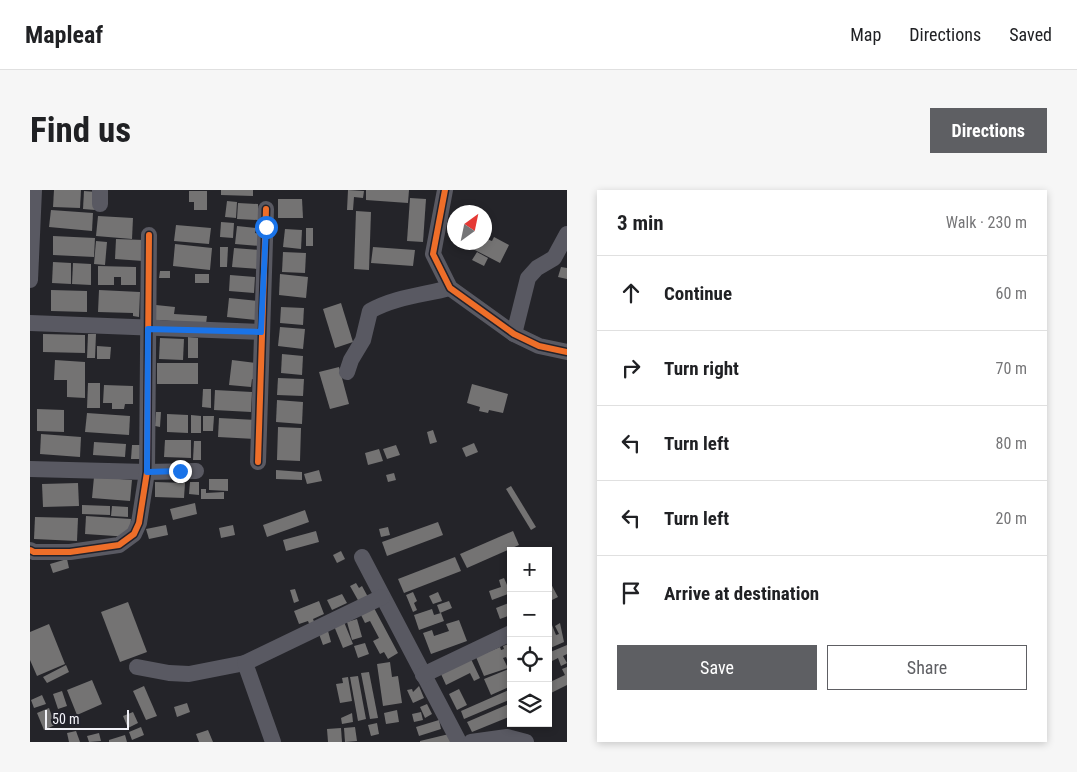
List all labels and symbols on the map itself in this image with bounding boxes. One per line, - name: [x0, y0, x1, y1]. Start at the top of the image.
- north arrow: [447, 205, 492, 250]
- route start: [255, 216, 278, 239]
- route end: [169, 460, 192, 483]
- scale bar: [45, 707, 129, 730]

